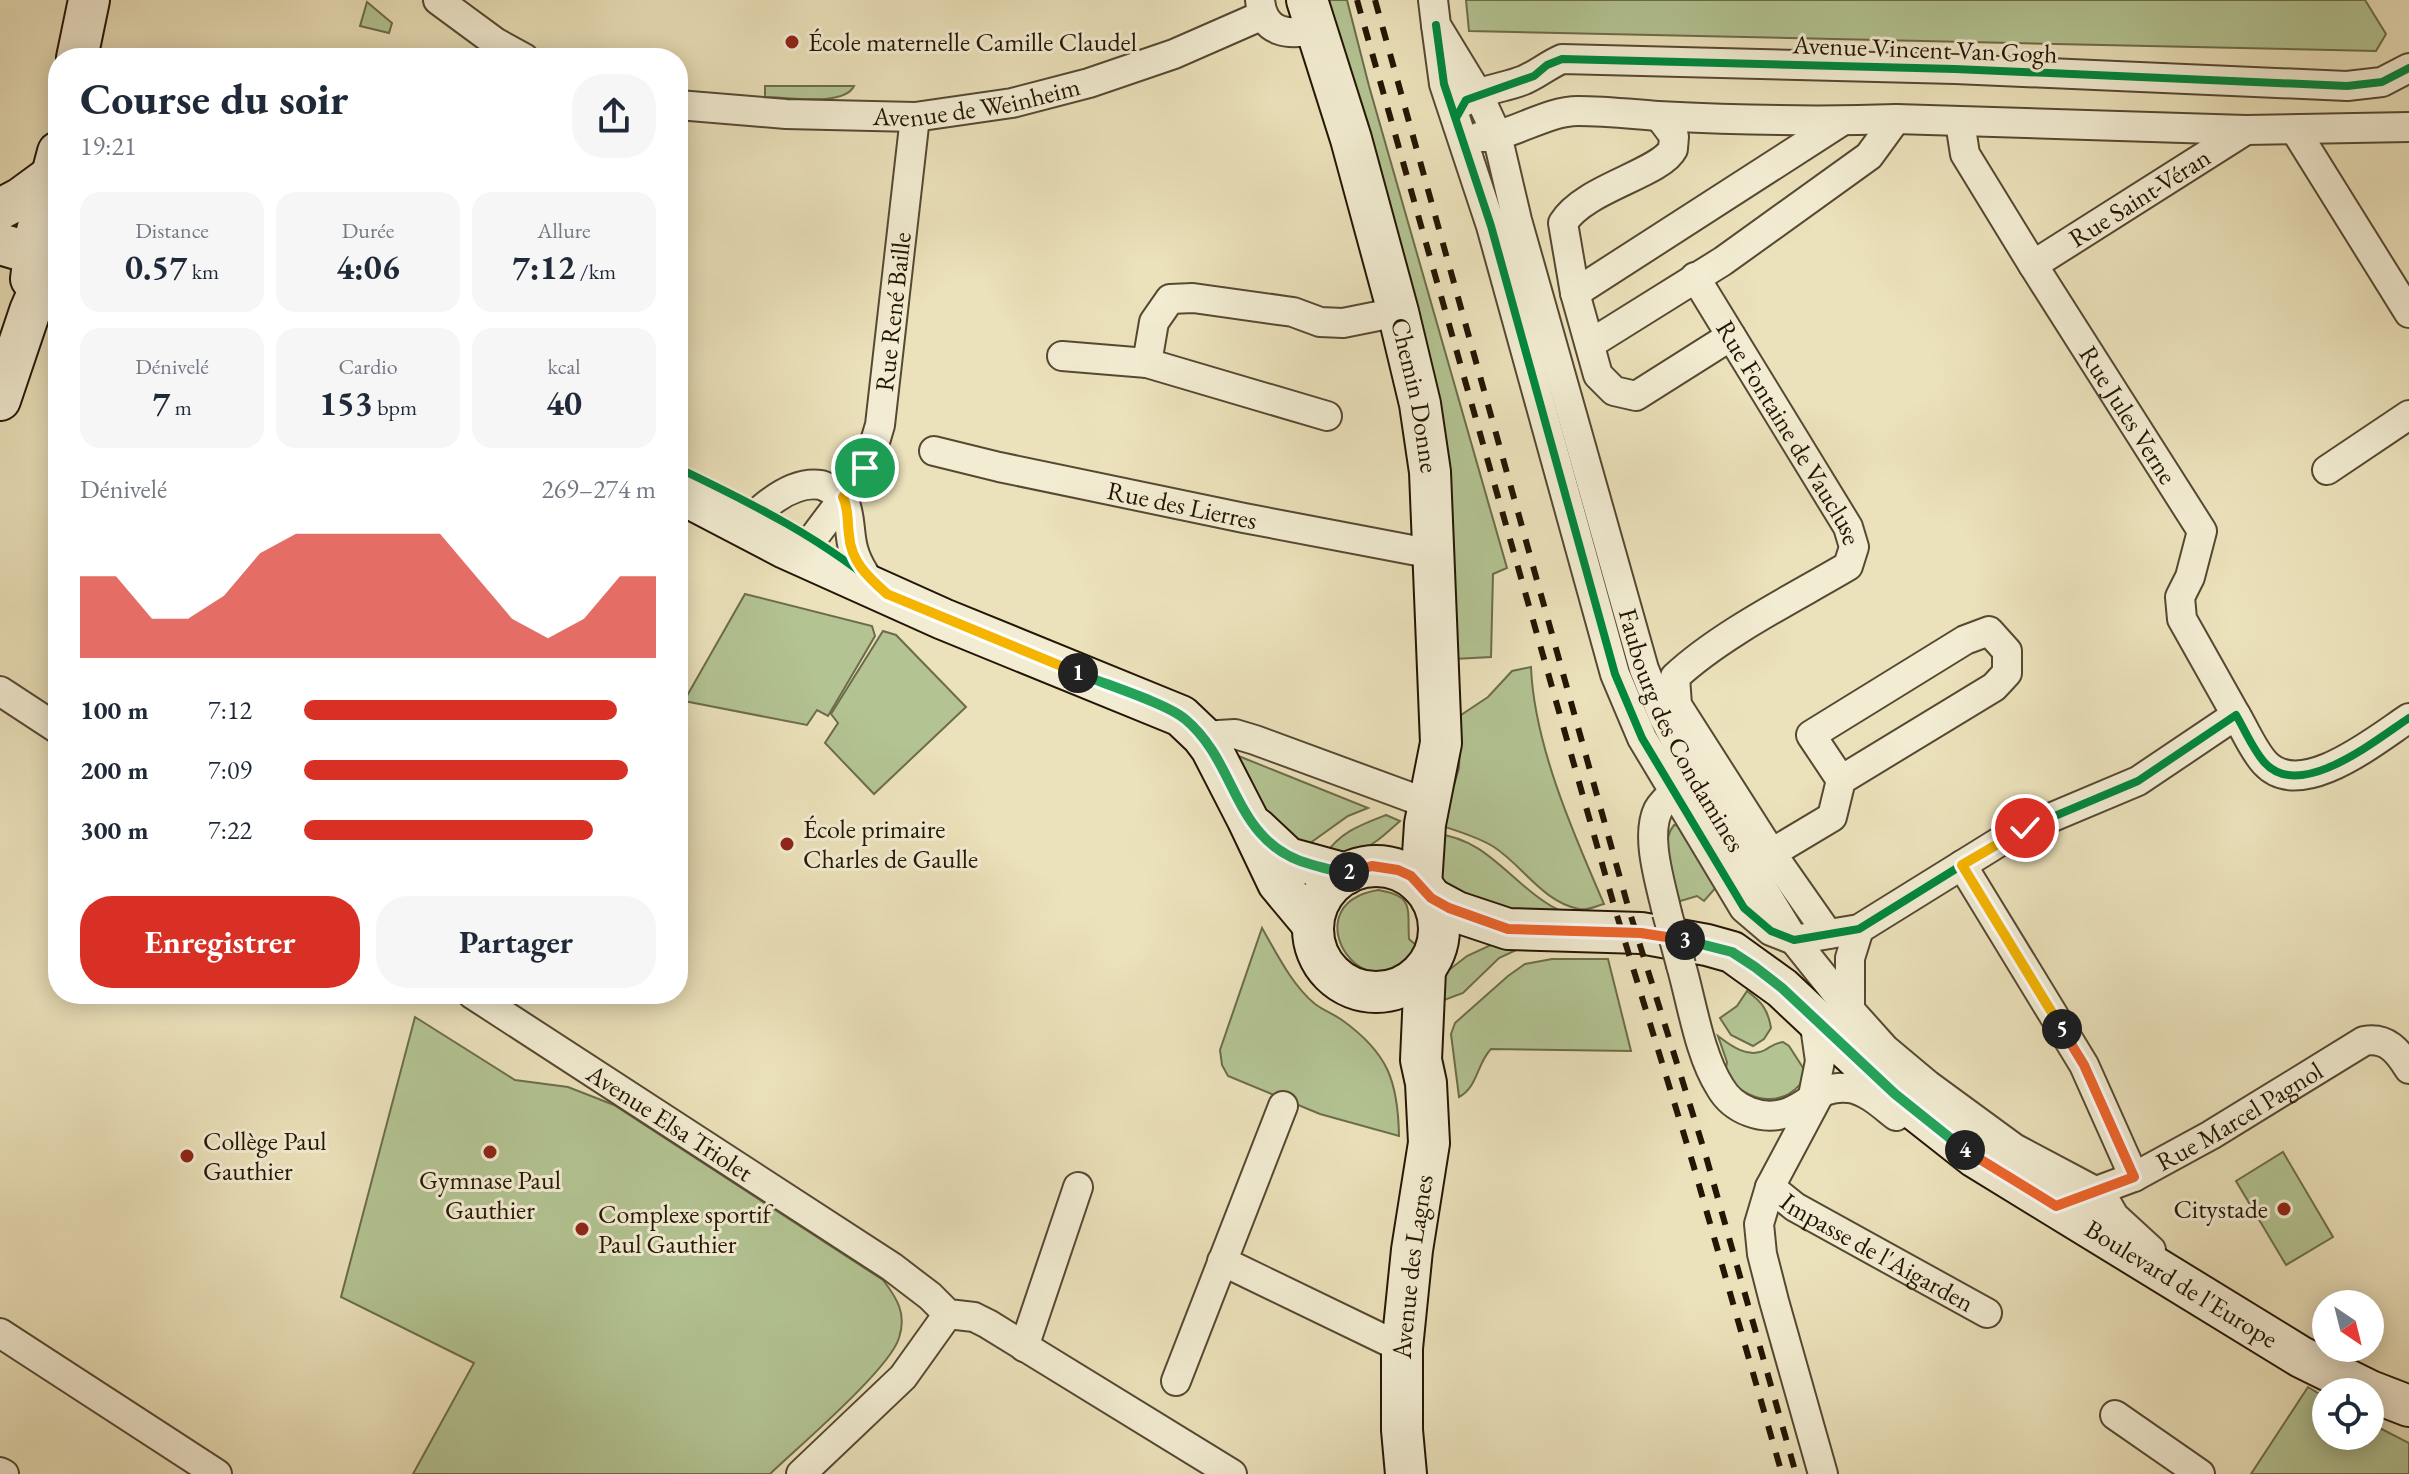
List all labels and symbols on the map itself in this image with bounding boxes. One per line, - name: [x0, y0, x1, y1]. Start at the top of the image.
- place label: École maternelle Camille Claudel: [808, 25, 1137, 59]
- street label: Avenue Vincent Van Gogh: [1791, 27, 2058, 71]
- marker: École maternelle Camille Claudel: [783, 33, 801, 51]
- street label: Avenue de Weinheim: [871, 69, 1084, 135]
- street label: Rue Saint-Véran: [2062, 140, 2217, 255]
- street label: Rue René Baille: [867, 230, 919, 393]
- street label: Chemin Donne: [1383, 314, 1447, 475]
- street label: Rue Fontaine de Vaucluse: [1708, 314, 1869, 549]
- street label: Rue Jules Verne: [2072, 339, 2185, 490]
- pin: [831, 434, 899, 502]
- street label: Rue des Lierres: [1104, 473, 1260, 537]
- street label: Faubourg des Condamines: [1611, 605, 1753, 858]
- pin: 1: [1058, 653, 1098, 693]
- pin: [1991, 794, 2059, 862]
- place label: École primaire Charles de Gaulle: [803, 812, 978, 876]
- marker: École primaire Charles de Gaulle: [778, 835, 796, 853]
- pin: 2: [1329, 852, 1369, 892]
- pin: 3: [1665, 920, 1705, 960]
- pin: 5: [2042, 1009, 2082, 1049]
- street label: Rue Marcel Pagnol: [2150, 1053, 2329, 1179]
- street label: Avenue Elsa Triolet: [579, 1056, 760, 1189]
- place label: Collège Paul Gauthier: [203, 1124, 327, 1188]
- pin: 4: [1945, 1130, 1985, 1170]
- marker: Gymnase Paul Gauthier: [481, 1143, 499, 1161]
- marker: Collège Paul Gauthier: [178, 1147, 196, 1165]
- place label: Gymnase Paul Gauthier: [419, 1163, 561, 1227]
- street label: Avenue des Lagnes: [1385, 1172, 1441, 1360]
- street label: Impasse de l'Aigarden: [1773, 1185, 1980, 1320]
- place label: Citystade: [2173, 1192, 2268, 1226]
- place label: Complexe sportif Paul Gauthier: [598, 1197, 774, 1261]
- marker: Citystade: [2275, 1200, 2293, 1218]
- street label: Boulevard de l'Europe: [2079, 1212, 2284, 1356]
- marker: Complexe sportif Paul Gauthier: [573, 1220, 591, 1238]
- north arrow: [2312, 1290, 2384, 1362]

